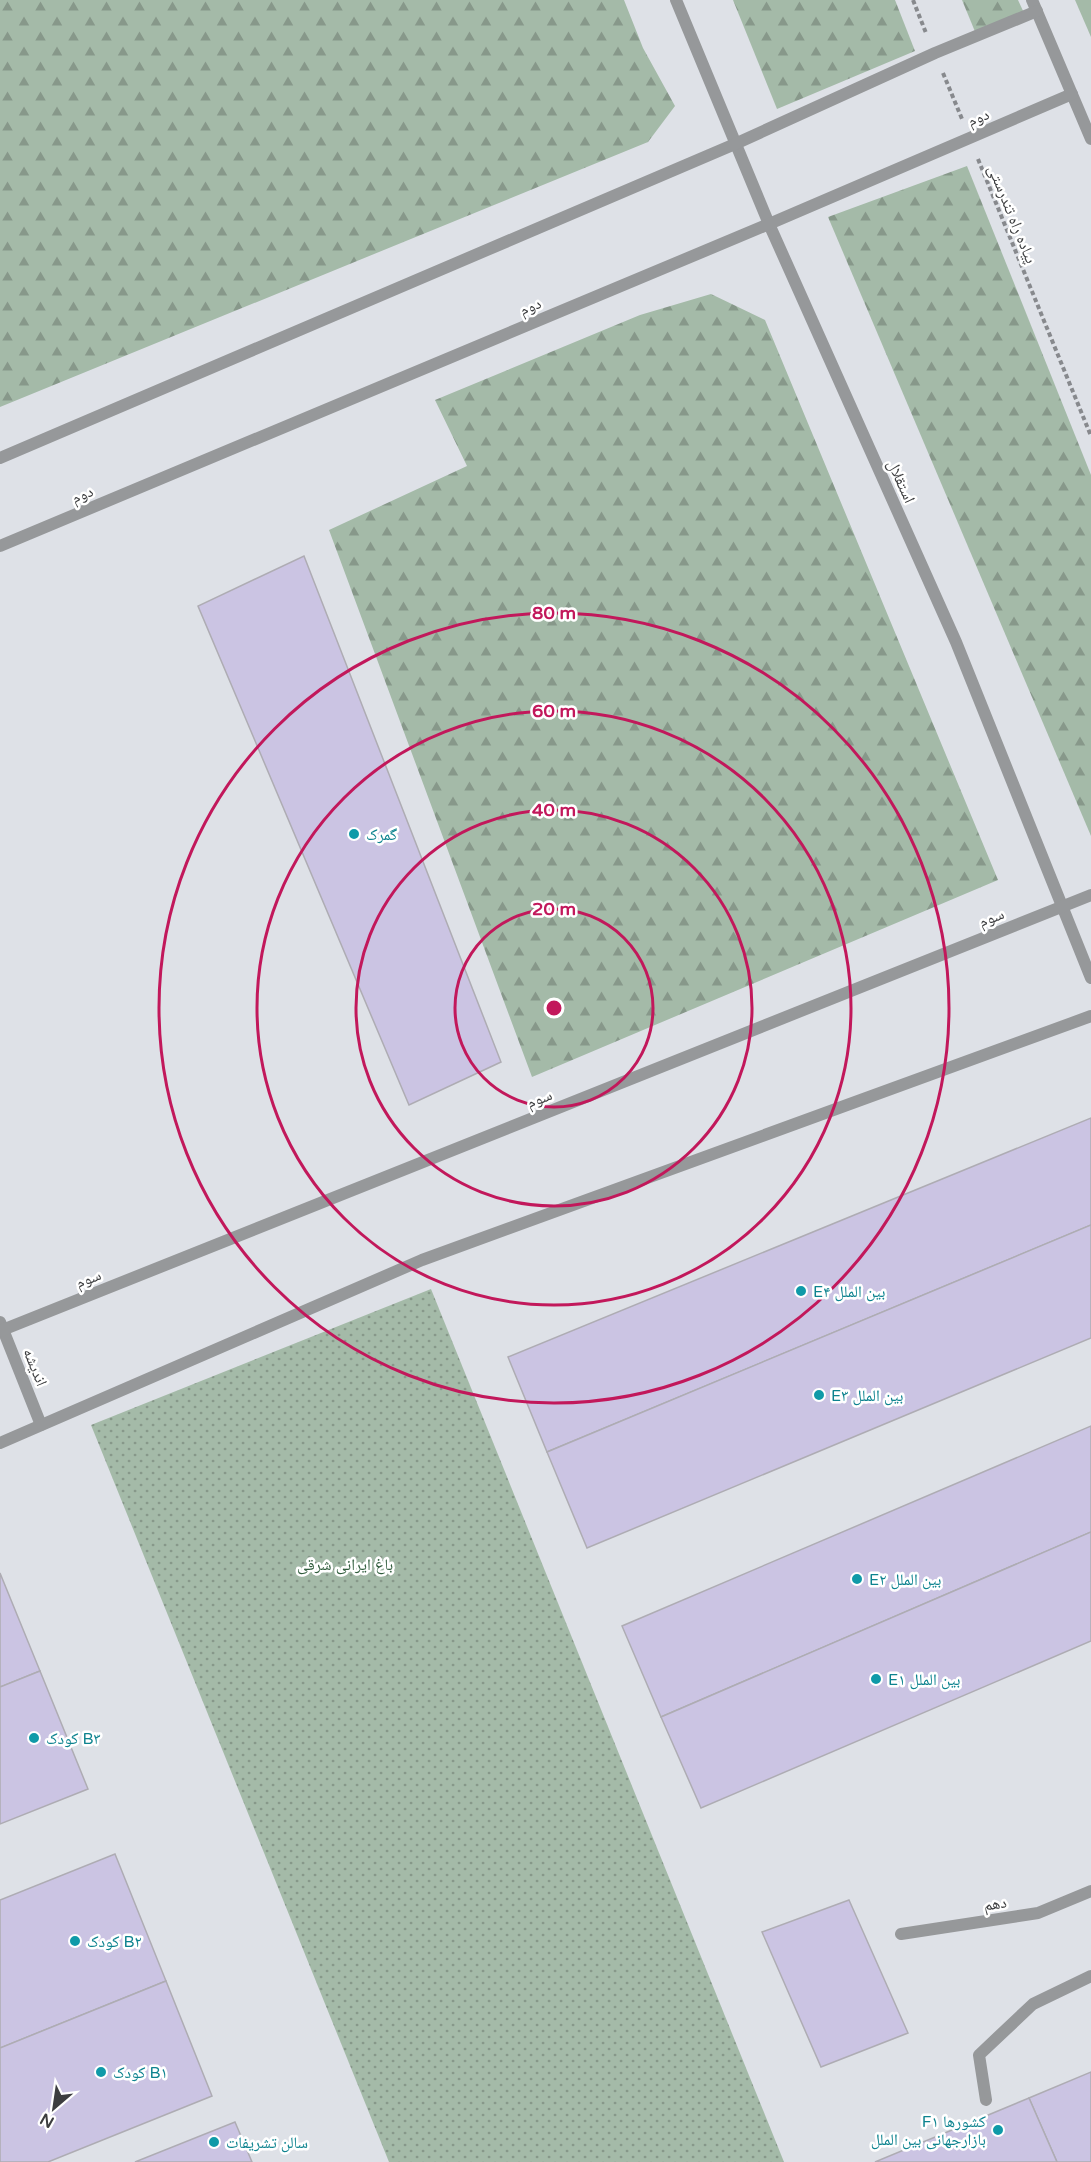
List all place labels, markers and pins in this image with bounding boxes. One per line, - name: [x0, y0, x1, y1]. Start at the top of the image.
- place label: گمرک: [366, 825, 398, 845]
- marker: گمرک: [347, 827, 361, 841]
- centre of rings: [544, 998, 564, 1018]
- place label: E۴ بین الملل: [813, 1282, 885, 1302]
- marker: E۴ بین الملل: [794, 1284, 808, 1298]
- place label: E۳ بین الملل: [831, 1386, 903, 1406]
- marker: E۳ بین الملل: [812, 1388, 826, 1402]
- place label: E۲ بین الملل: [869, 1570, 941, 1590]
- marker: E۲ بین الملل: [850, 1572, 864, 1586]
- place label: E۱ بین الملل: [888, 1670, 960, 1690]
- marker: E۱ بین الملل: [869, 1672, 883, 1686]
- place label: کودک B۳: [46, 1729, 101, 1749]
- marker: کودک B۳: [27, 1731, 41, 1745]
- place label: کودک B۲: [87, 1932, 142, 1952]
- marker: کودک B۲: [68, 1934, 82, 1948]
- place label: کودک B۱: [113, 2063, 168, 2083]
- marker: کودک B۱: [94, 2065, 108, 2079]
- place label: F۱ کشورها بازارجهانی بین الملل: [871, 2112, 986, 2150]
- marker: F۱ کشورها بازارجهانی بین الملل: [991, 2123, 1005, 2137]
- place label: سالن تشریفات: [226, 2133, 308, 2153]
- marker: سالن تشریفات: [207, 2135, 221, 2149]

